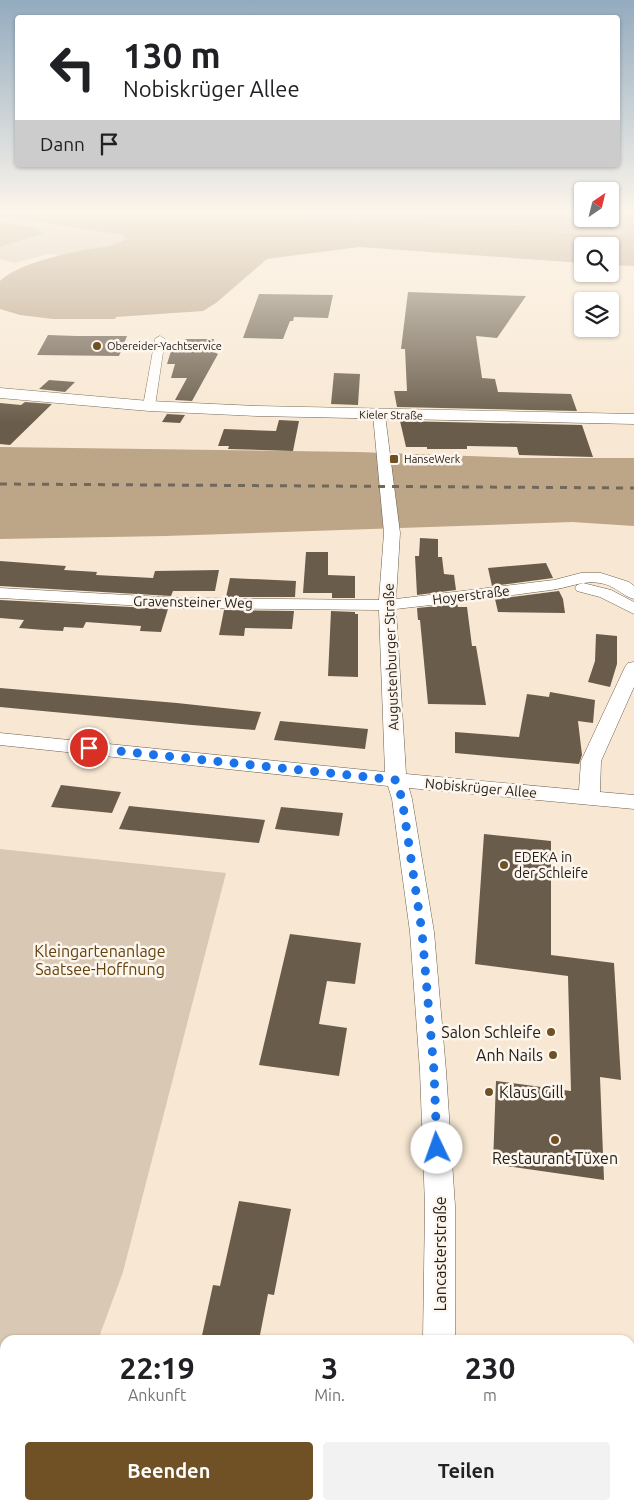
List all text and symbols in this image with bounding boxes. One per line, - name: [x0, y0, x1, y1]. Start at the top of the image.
- icon: left: [40, 35, 105, 100]
- text: 130 m: [123, 35, 221, 75]
- text: Nobiskrüger Allee: [123, 76, 300, 101]
- icon: arrive: [95, 130, 123, 158]
- text: Dann: [40, 133, 85, 155]
- north arrow: [574, 182, 619, 228]
- map controls: [574, 182, 619, 337]
- button: search: [574, 237, 619, 282]
- button: layers: [574, 292, 619, 337]
- marker: Obereider-Yachtservice: [91, 340, 103, 352]
- place label: Obereider-Yachtservice: [107, 340, 222, 352]
- street label: Kieler Straße: [359, 408, 423, 422]
- marker: HanseWerk: [388, 453, 400, 465]
- place label: HanseWerk: [404, 453, 461, 465]
- street label: Hoyerstraße: [431, 582, 511, 608]
- street label: Augustenburger Straße: [380, 583, 402, 731]
- street label: Gravensteiner Weg: [133, 593, 253, 611]
- pin: [68, 727, 110, 769]
- icon: arrive: [75, 734, 103, 762]
- street label: Nobiskrüger Allee: [424, 775, 538, 801]
- place label: EDEKA in der Schleife: [514, 849, 588, 881]
- marker: EDEKA in der Schleife: [498, 859, 510, 871]
- park label: Kleingartenanlage Saatsee-Hoffnung: [34, 942, 166, 978]
- place label: Salon Schleife: [441, 1023, 541, 1041]
- marker: Salon Schleife: [545, 1026, 557, 1038]
- place label: Anh Nails: [476, 1046, 543, 1064]
- marker: Anh Nails: [547, 1049, 559, 1061]
- place label: Klaus Gill: [499, 1083, 564, 1101]
- marker: Klaus Gill: [483, 1086, 495, 1098]
- position arrow: [410, 1121, 462, 1173]
- marker: Restaurant Tüxen: [549, 1134, 561, 1146]
- place label: Restaurant Tüxen: [492, 1149, 618, 1167]
- street label: Lancasterstraße: [431, 1196, 449, 1312]
- text: 22:19: [120, 1351, 195, 1385]
- text: 3: [321, 1351, 338, 1385]
- text: 230: [465, 1351, 515, 1385]
- text: Ankunft: [128, 1386, 186, 1404]
- text: Min.: [314, 1386, 345, 1404]
- text: m: [483, 1386, 497, 1404]
- button: Beenden: [25, 1442, 313, 1500]
- button: Teilen: [323, 1442, 610, 1500]

